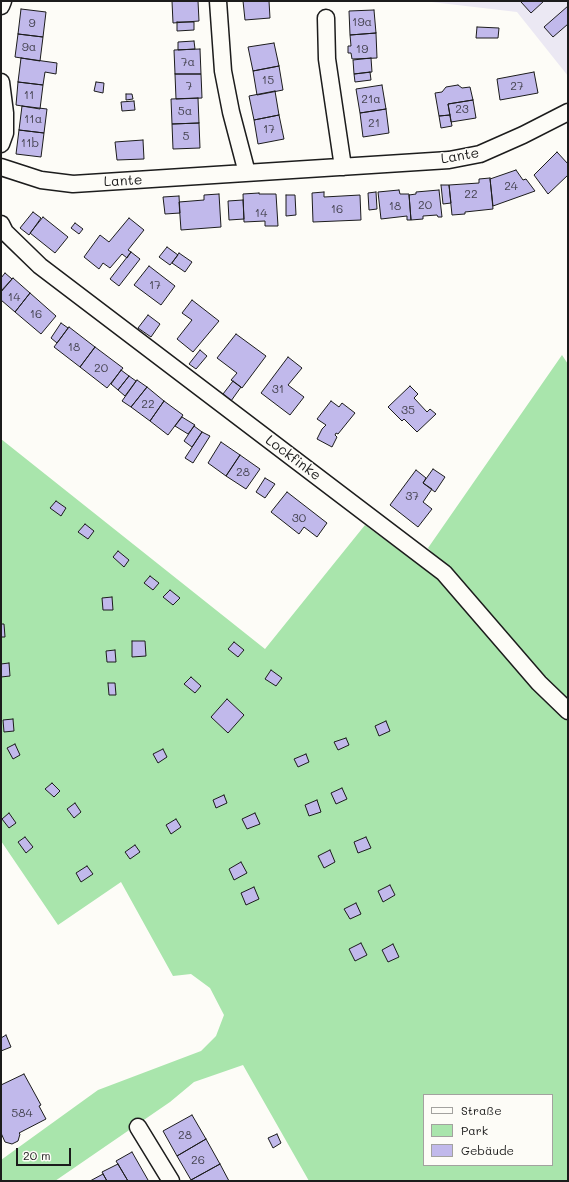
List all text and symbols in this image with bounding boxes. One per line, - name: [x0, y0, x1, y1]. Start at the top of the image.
- house number: 19a: [352, 15, 372, 29]
- house number: 9: [28, 16, 36, 30]
- house number: 9a: [22, 40, 36, 54]
- house number: 19: [356, 42, 368, 56]
- house number: 7a: [181, 55, 195, 69]
- house number: 15: [262, 73, 274, 87]
- house number: 7: [186, 79, 192, 93]
- house number: 27: [510, 79, 524, 93]
- house number: 11: [24, 88, 34, 102]
- house number: 21a: [361, 92, 381, 106]
- house number: 23: [455, 102, 469, 116]
- house number: 5a: [178, 104, 192, 118]
- house number: 11a: [24, 112, 42, 126]
- house number: 21: [368, 116, 380, 130]
- house number: 17: [263, 122, 275, 136]
- house number: 5: [183, 129, 189, 143]
- house number: 11b: [21, 136, 39, 150]
- street label: Lante: [440, 144, 480, 168]
- street label: Lante: [103, 172, 143, 190]
- house number: 24: [504, 179, 518, 193]
- house number: 22: [464, 187, 478, 201]
- house number: 20: [418, 198, 432, 212]
- house number: 18: [389, 199, 401, 213]
- house number: 16: [331, 202, 343, 216]
- house number: 14: [255, 206, 267, 220]
- house number: 17: [149, 278, 161, 292]
- house number: 14: [8, 290, 20, 304]
- house number: 16: [30, 307, 42, 321]
- house number: 18: [68, 340, 80, 354]
- house number: 20: [94, 361, 108, 375]
- house number: 31: [272, 382, 284, 396]
- house number: 22: [141, 397, 155, 411]
- house number: 35: [401, 403, 415, 417]
- street label: Lockfinke: [262, 432, 324, 484]
- house number: 28: [236, 465, 250, 479]
- house number: 37: [405, 489, 419, 503]
- house number: 30: [292, 511, 306, 525]
- legend: [423, 1094, 553, 1166]
- text: Straße: [461, 1102, 502, 1118]
- house number: 584: [11, 1106, 33, 1120]
- text: Park: [461, 1122, 488, 1138]
- house number: 28: [178, 1128, 192, 1142]
- scale bar: [18, 1140, 73, 1166]
- text: Gebäude: [461, 1142, 514, 1158]
- text: 20 m: [23, 1147, 51, 1163]
- house number: 26: [191, 1153, 205, 1167]

